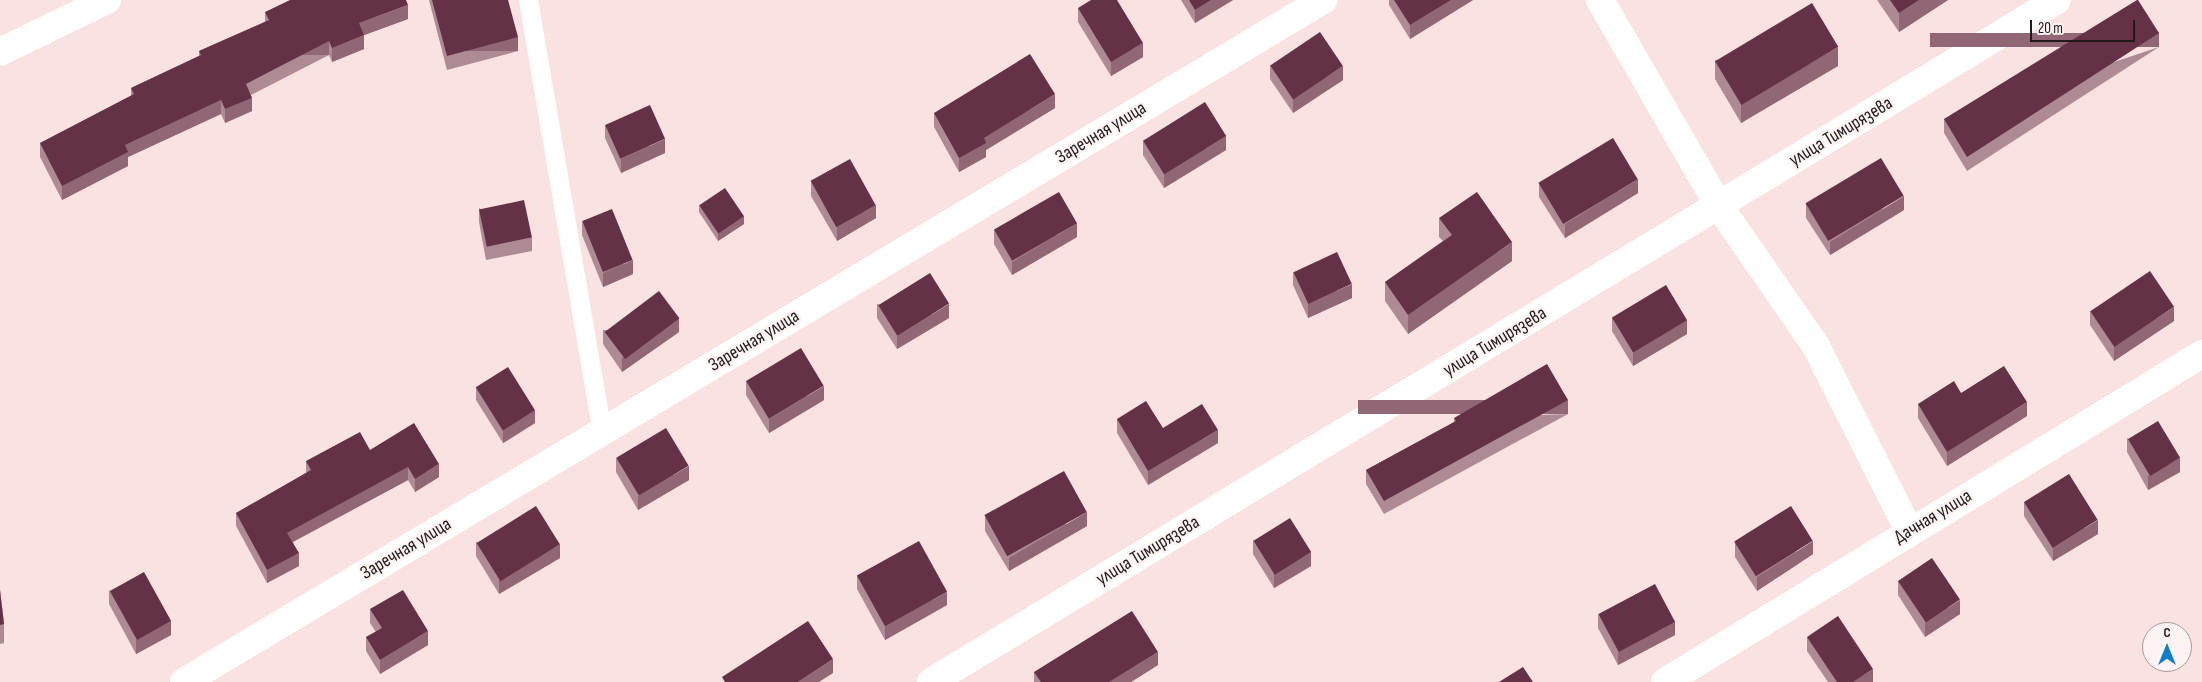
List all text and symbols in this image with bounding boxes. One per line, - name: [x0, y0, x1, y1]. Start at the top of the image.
- scale bar: [2032, 10, 2137, 42]
- text: 20 m: [2038, 19, 2063, 38]
- street label: улица Тимирязева: [1785, 92, 1897, 172]
- street label: Заречная улица: [1052, 97, 1150, 169]
- street label: улица Тимирязева: [1439, 302, 1551, 382]
- street label: Заречная улица: [705, 305, 803, 377]
- street label: Дачная улица: [1890, 485, 1976, 549]
- street label: улица Тимирязева: [1092, 511, 1204, 591]
- street label: Заречная улица: [357, 513, 455, 585]
- north arrow: [2142, 622, 2192, 672]
- text: С: [2163, 624, 2171, 641]

